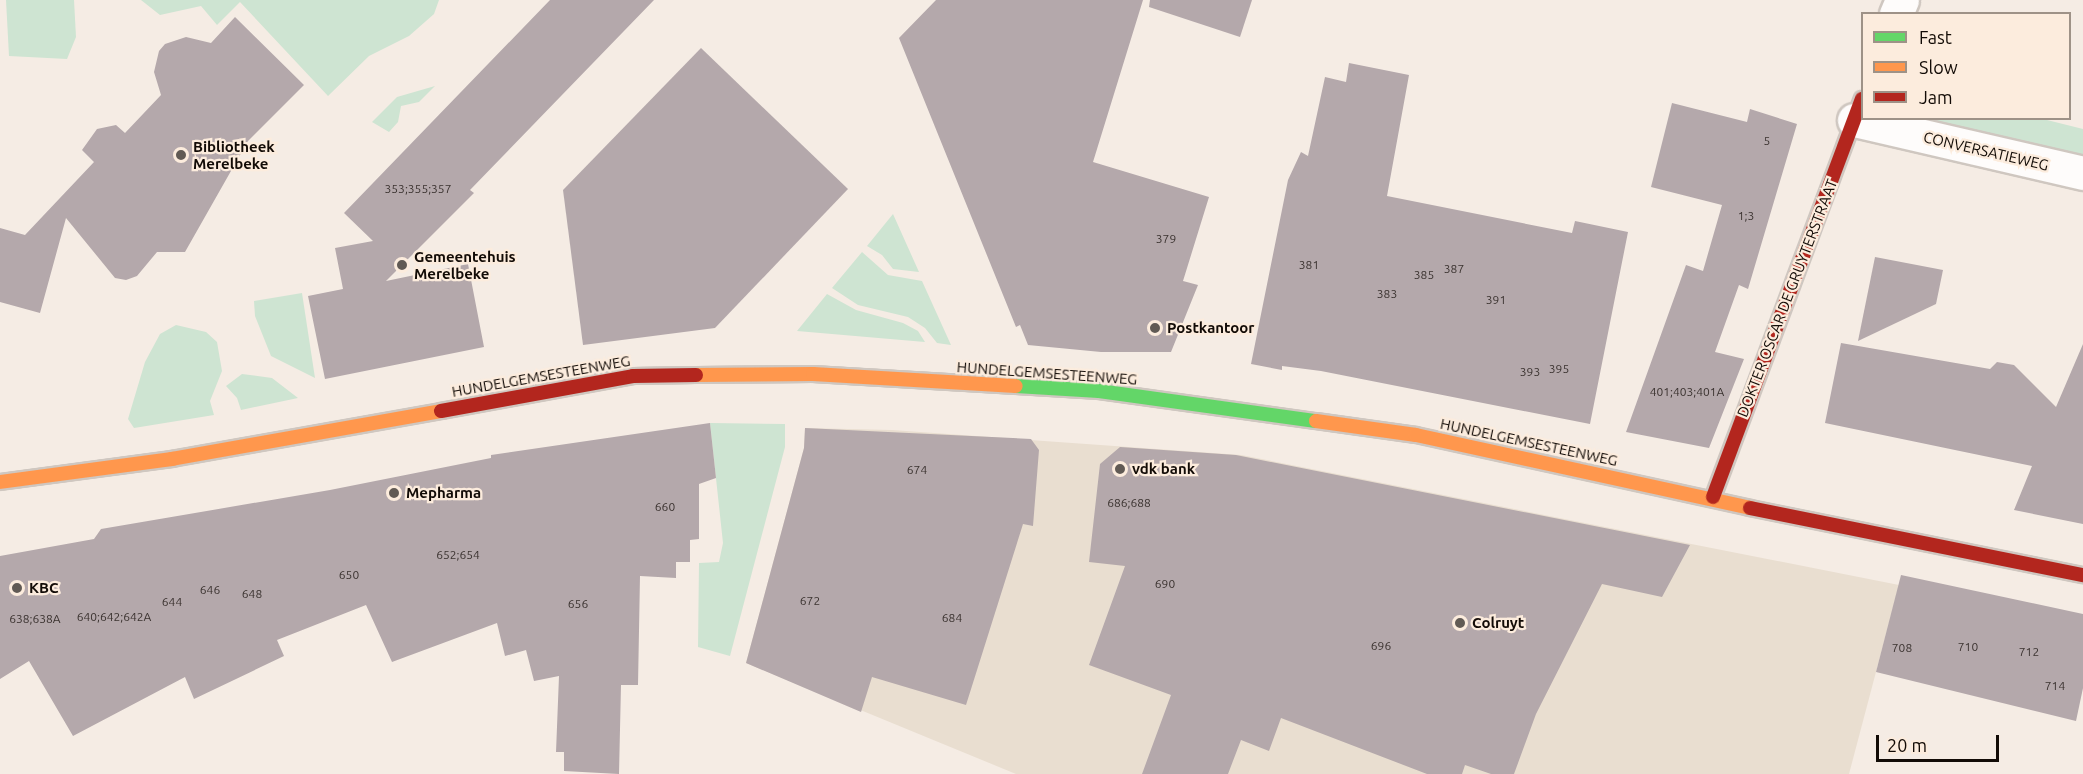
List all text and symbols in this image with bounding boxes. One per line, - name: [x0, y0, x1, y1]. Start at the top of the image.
- legend: [1861, 12, 2071, 120]
- text: Fast: [1919, 27, 1952, 47]
- text: Slow: [1919, 57, 1958, 77]
- text: Jam: [1919, 87, 1953, 107]
- street label: CONVERSATIEWEG: [1922, 128, 2050, 174]
- house number: 5: [1764, 134, 1770, 148]
- place label: Bibliotheek Merelbeke: [193, 137, 275, 172]
- marker: Bibliotheek Merelbeke: [174, 148, 188, 162]
- street label: DOKTER OSCAR DE GRUYTERSTRAAT: [1733, 176, 1841, 420]
- house number: 353;355;357: [385, 182, 451, 196]
- house number: 1;3: [1738, 209, 1754, 223]
- house number: 379: [1156, 232, 1176, 246]
- place label: Gemeentehuis Merelbeke: [414, 247, 516, 282]
- marker: Gemeentehuis Merelbeke: [395, 258, 409, 272]
- house number: 381: [1299, 258, 1319, 272]
- house number: 387: [1444, 262, 1464, 276]
- house number: 385: [1414, 268, 1434, 282]
- house number: 383: [1377, 287, 1397, 301]
- house number: 391: [1486, 293, 1506, 307]
- place label: Postkantoor: [1167, 319, 1255, 337]
- marker: Postkantoor: [1148, 321, 1162, 335]
- street label: HUNDELGEMSESTEENWEG: [450, 351, 632, 401]
- street label: HUNDELGEMSESTEENWEG: [956, 358, 1138, 388]
- house number: 395: [1549, 362, 1569, 376]
- house number: 393: [1520, 365, 1540, 379]
- house number: 401;403;401A: [1650, 385, 1724, 399]
- street label: HUNDELGEMSESTEENWEG: [1439, 414, 1619, 470]
- place label: vdk bank: [1132, 460, 1195, 478]
- marker: vdk bank: [1113, 462, 1127, 476]
- house number: 674: [907, 463, 927, 477]
- place label: Mepharma: [406, 484, 481, 502]
- marker: Mepharma: [387, 486, 401, 500]
- house number: 686;688: [1107, 496, 1151, 510]
- house number: 660: [655, 500, 675, 514]
- house number: 652;654: [436, 548, 480, 562]
- house number: 650: [339, 568, 359, 582]
- house number: 690: [1155, 577, 1175, 591]
- place label: KBC: [29, 579, 59, 597]
- marker: KBC: [10, 581, 24, 595]
- house number: 646: [200, 583, 220, 597]
- house number: 648: [242, 587, 262, 601]
- house number: 672: [800, 594, 820, 608]
- house number: 644: [162, 595, 182, 609]
- house number: 656: [568, 597, 588, 611]
- house number: 640;642;642A: [77, 610, 151, 624]
- house number: 684: [942, 611, 962, 625]
- house number: 638;638A: [9, 612, 61, 626]
- place label: Colruyt: [1472, 614, 1524, 632]
- marker: Colruyt: [1453, 616, 1467, 630]
- house number: 696: [1371, 639, 1391, 653]
- house number: 710: [1958, 640, 1978, 654]
- house number: 708: [1892, 641, 1912, 655]
- house number: 712: [2019, 645, 2039, 659]
- house number: 714: [2045, 679, 2065, 693]
- scale bar: [1879, 723, 2002, 761]
- text: 20 m: [1887, 735, 1927, 755]

